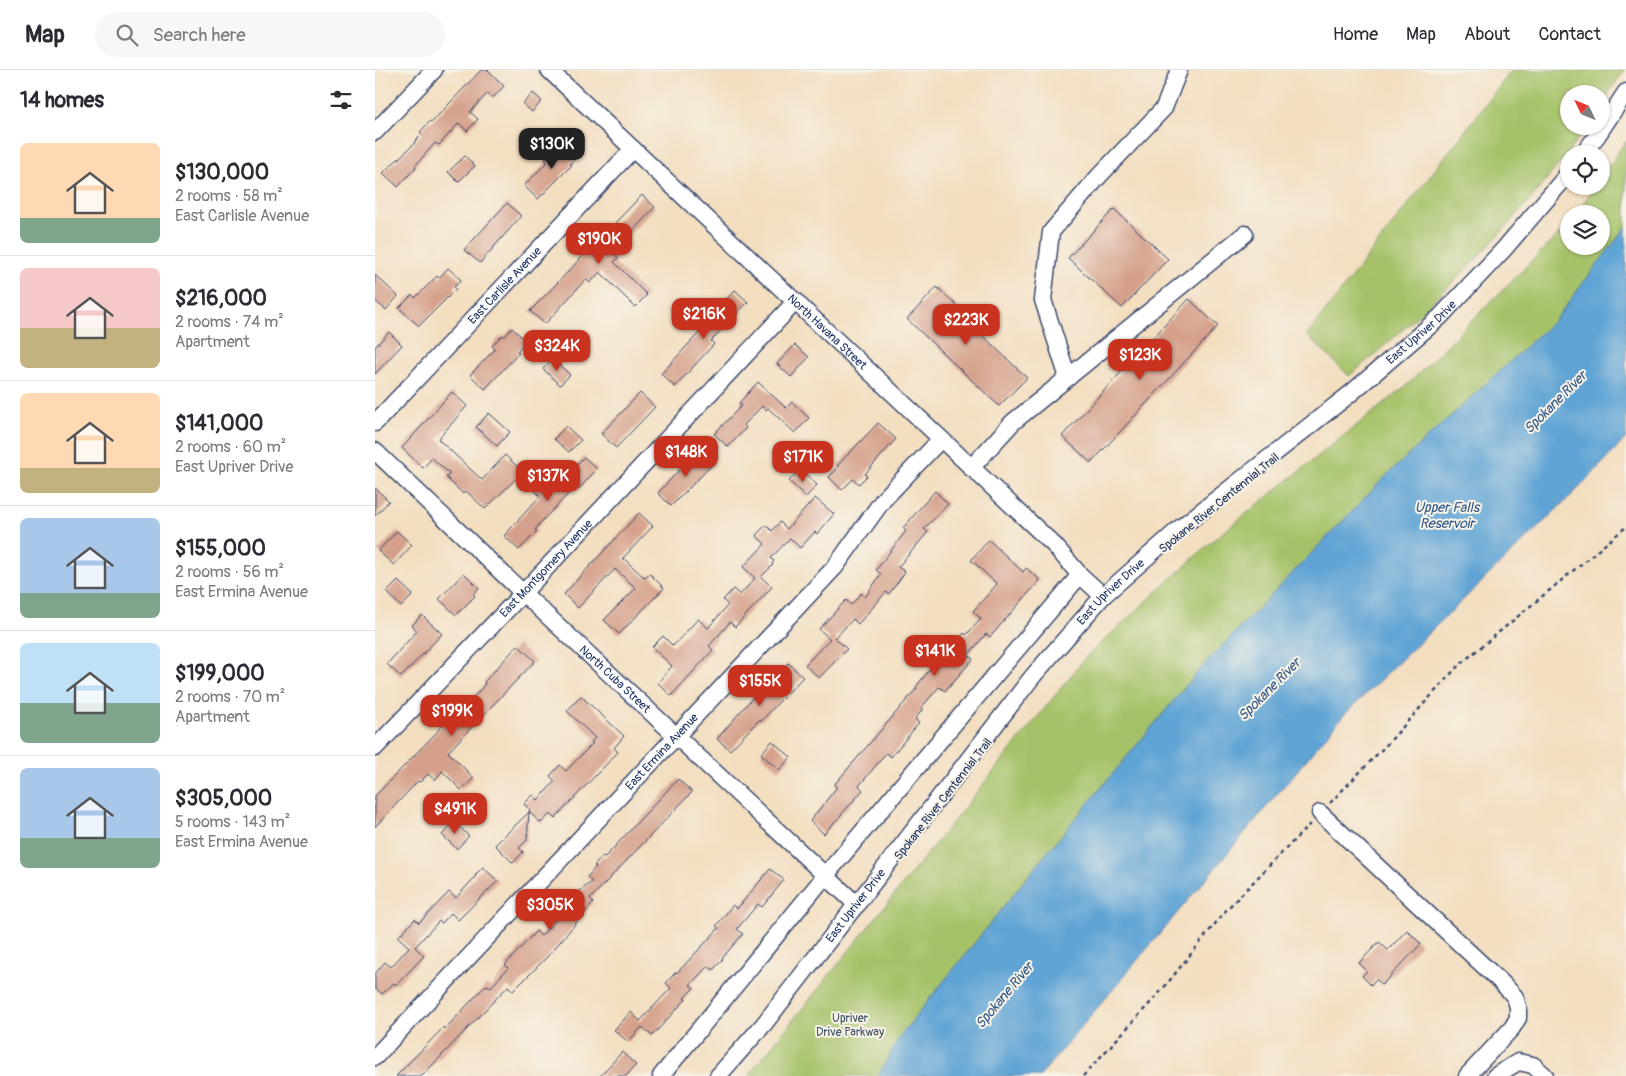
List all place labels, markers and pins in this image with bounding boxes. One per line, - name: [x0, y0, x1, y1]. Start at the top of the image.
- pin: $130K: [517, 128, 587, 170]
- pin: $190K: [564, 222, 634, 265]
- pin: $216K: [669, 298, 739, 340]
- pin: $223K: [931, 304, 1001, 346]
- pin: $324K: [522, 330, 592, 372]
- pin: $123K: [1105, 338, 1175, 381]
- pin: $148K: [651, 436, 721, 478]
- pin: $171K: [768, 440, 838, 483]
- pin: $137K: [513, 460, 583, 502]
- pin: $141K: [900, 634, 970, 677]
- pin: $155K: [725, 664, 795, 707]
- pin: $199K: [417, 694, 487, 737]
- pin: $491K: [420, 792, 490, 835]
- pin: $305K: [515, 888, 585, 931]

